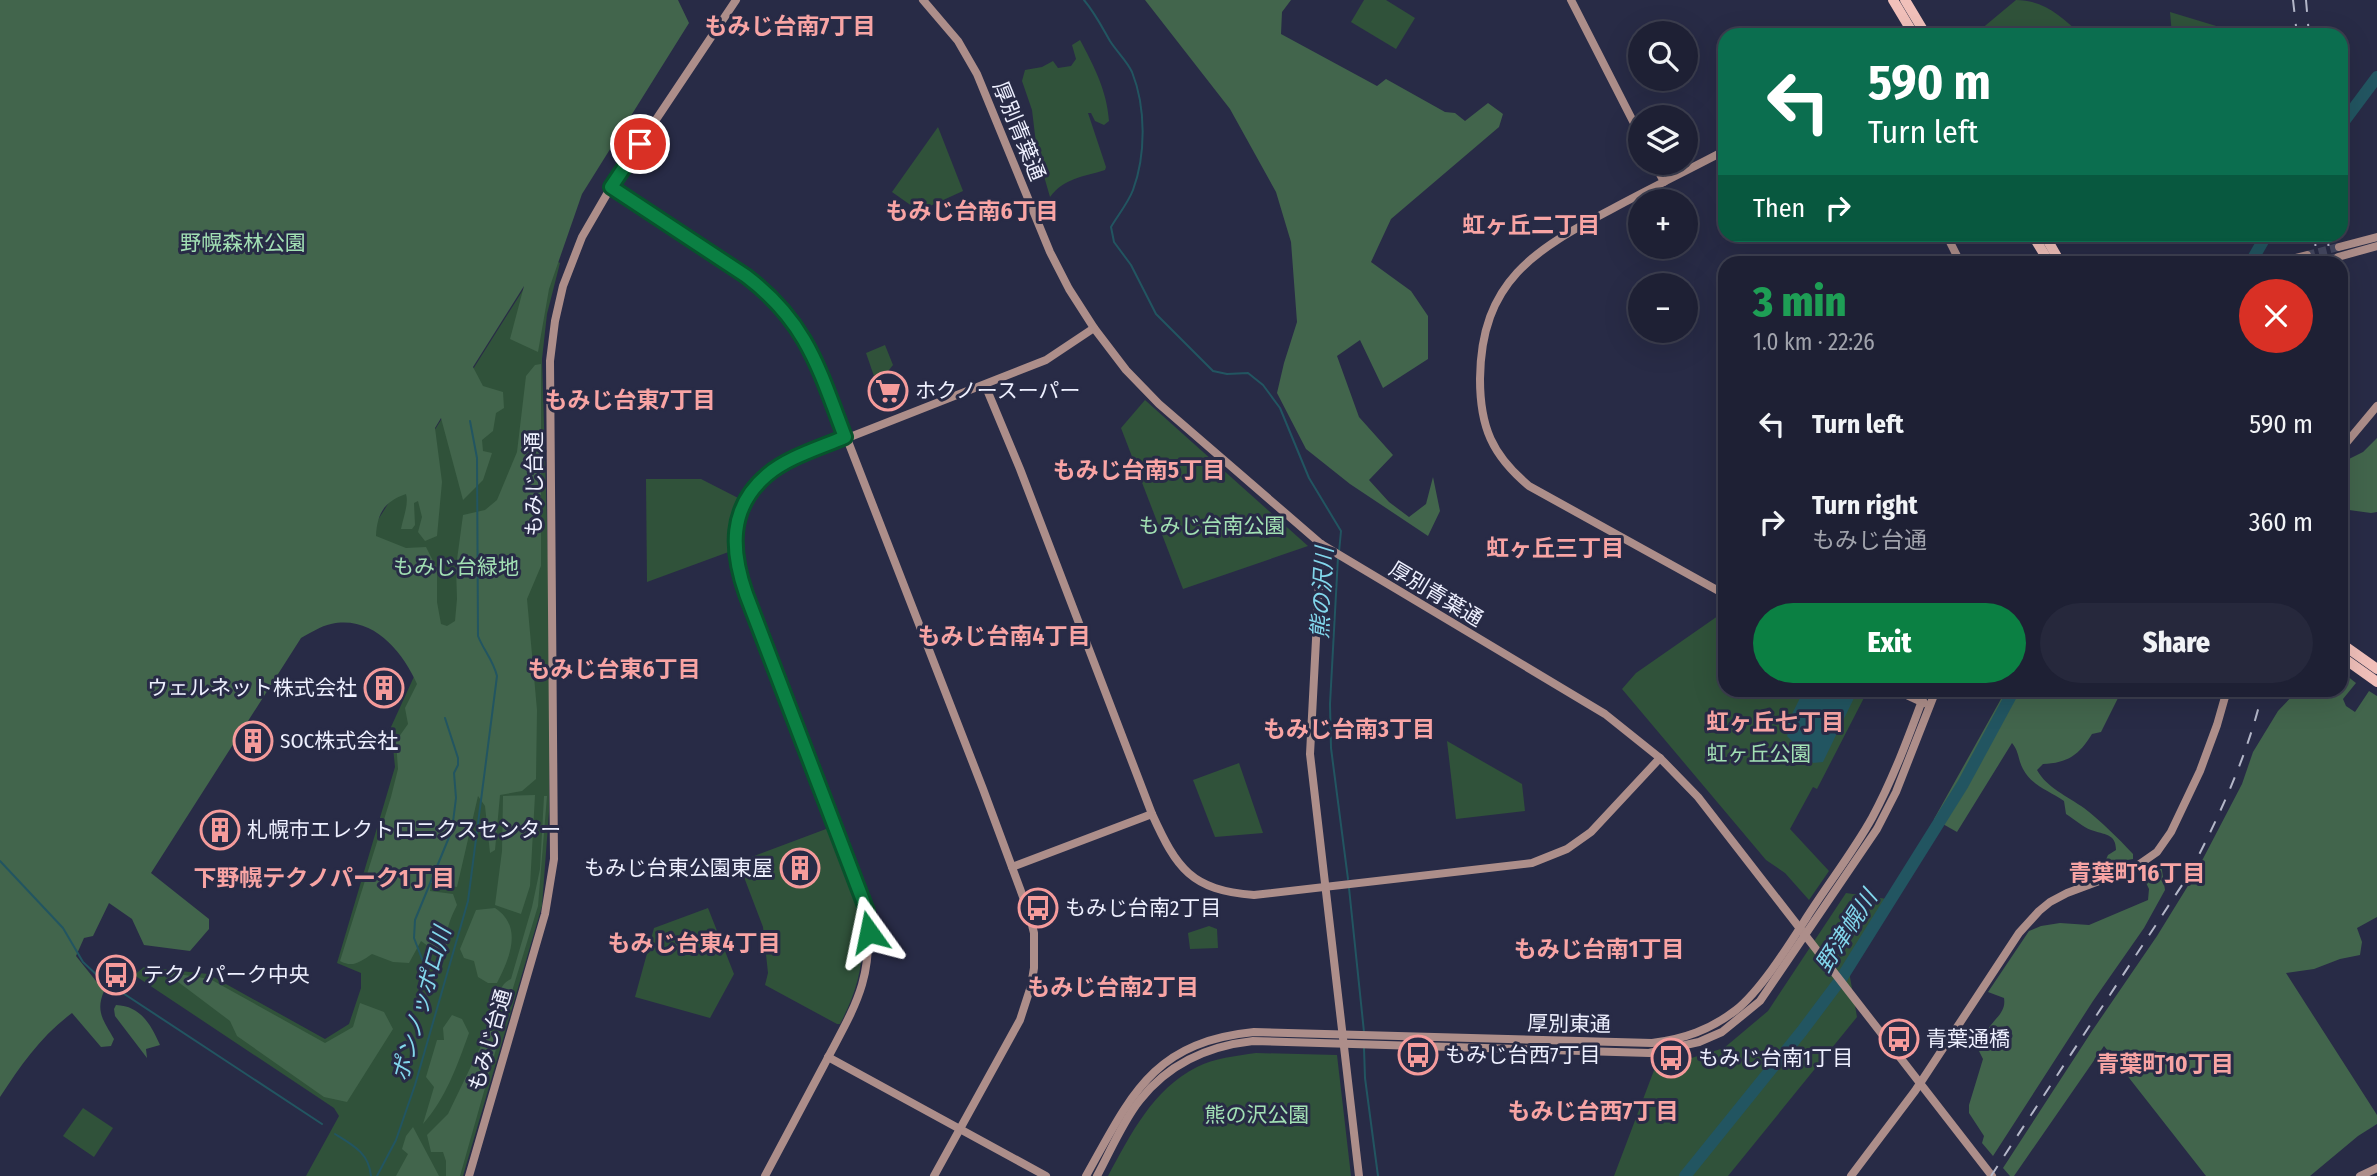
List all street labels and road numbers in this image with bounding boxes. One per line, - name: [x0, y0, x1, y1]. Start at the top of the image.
- street label: 厚別青葉通: [987, 77, 1051, 185]
- street label: もみじ台通: [521, 432, 547, 537]
- street label: 厚別青葉通: [1384, 556, 1488, 632]
- street label: もみじ台通: [463, 986, 517, 1094]
- street label: 厚別東通: [1527, 1010, 1611, 1038]

